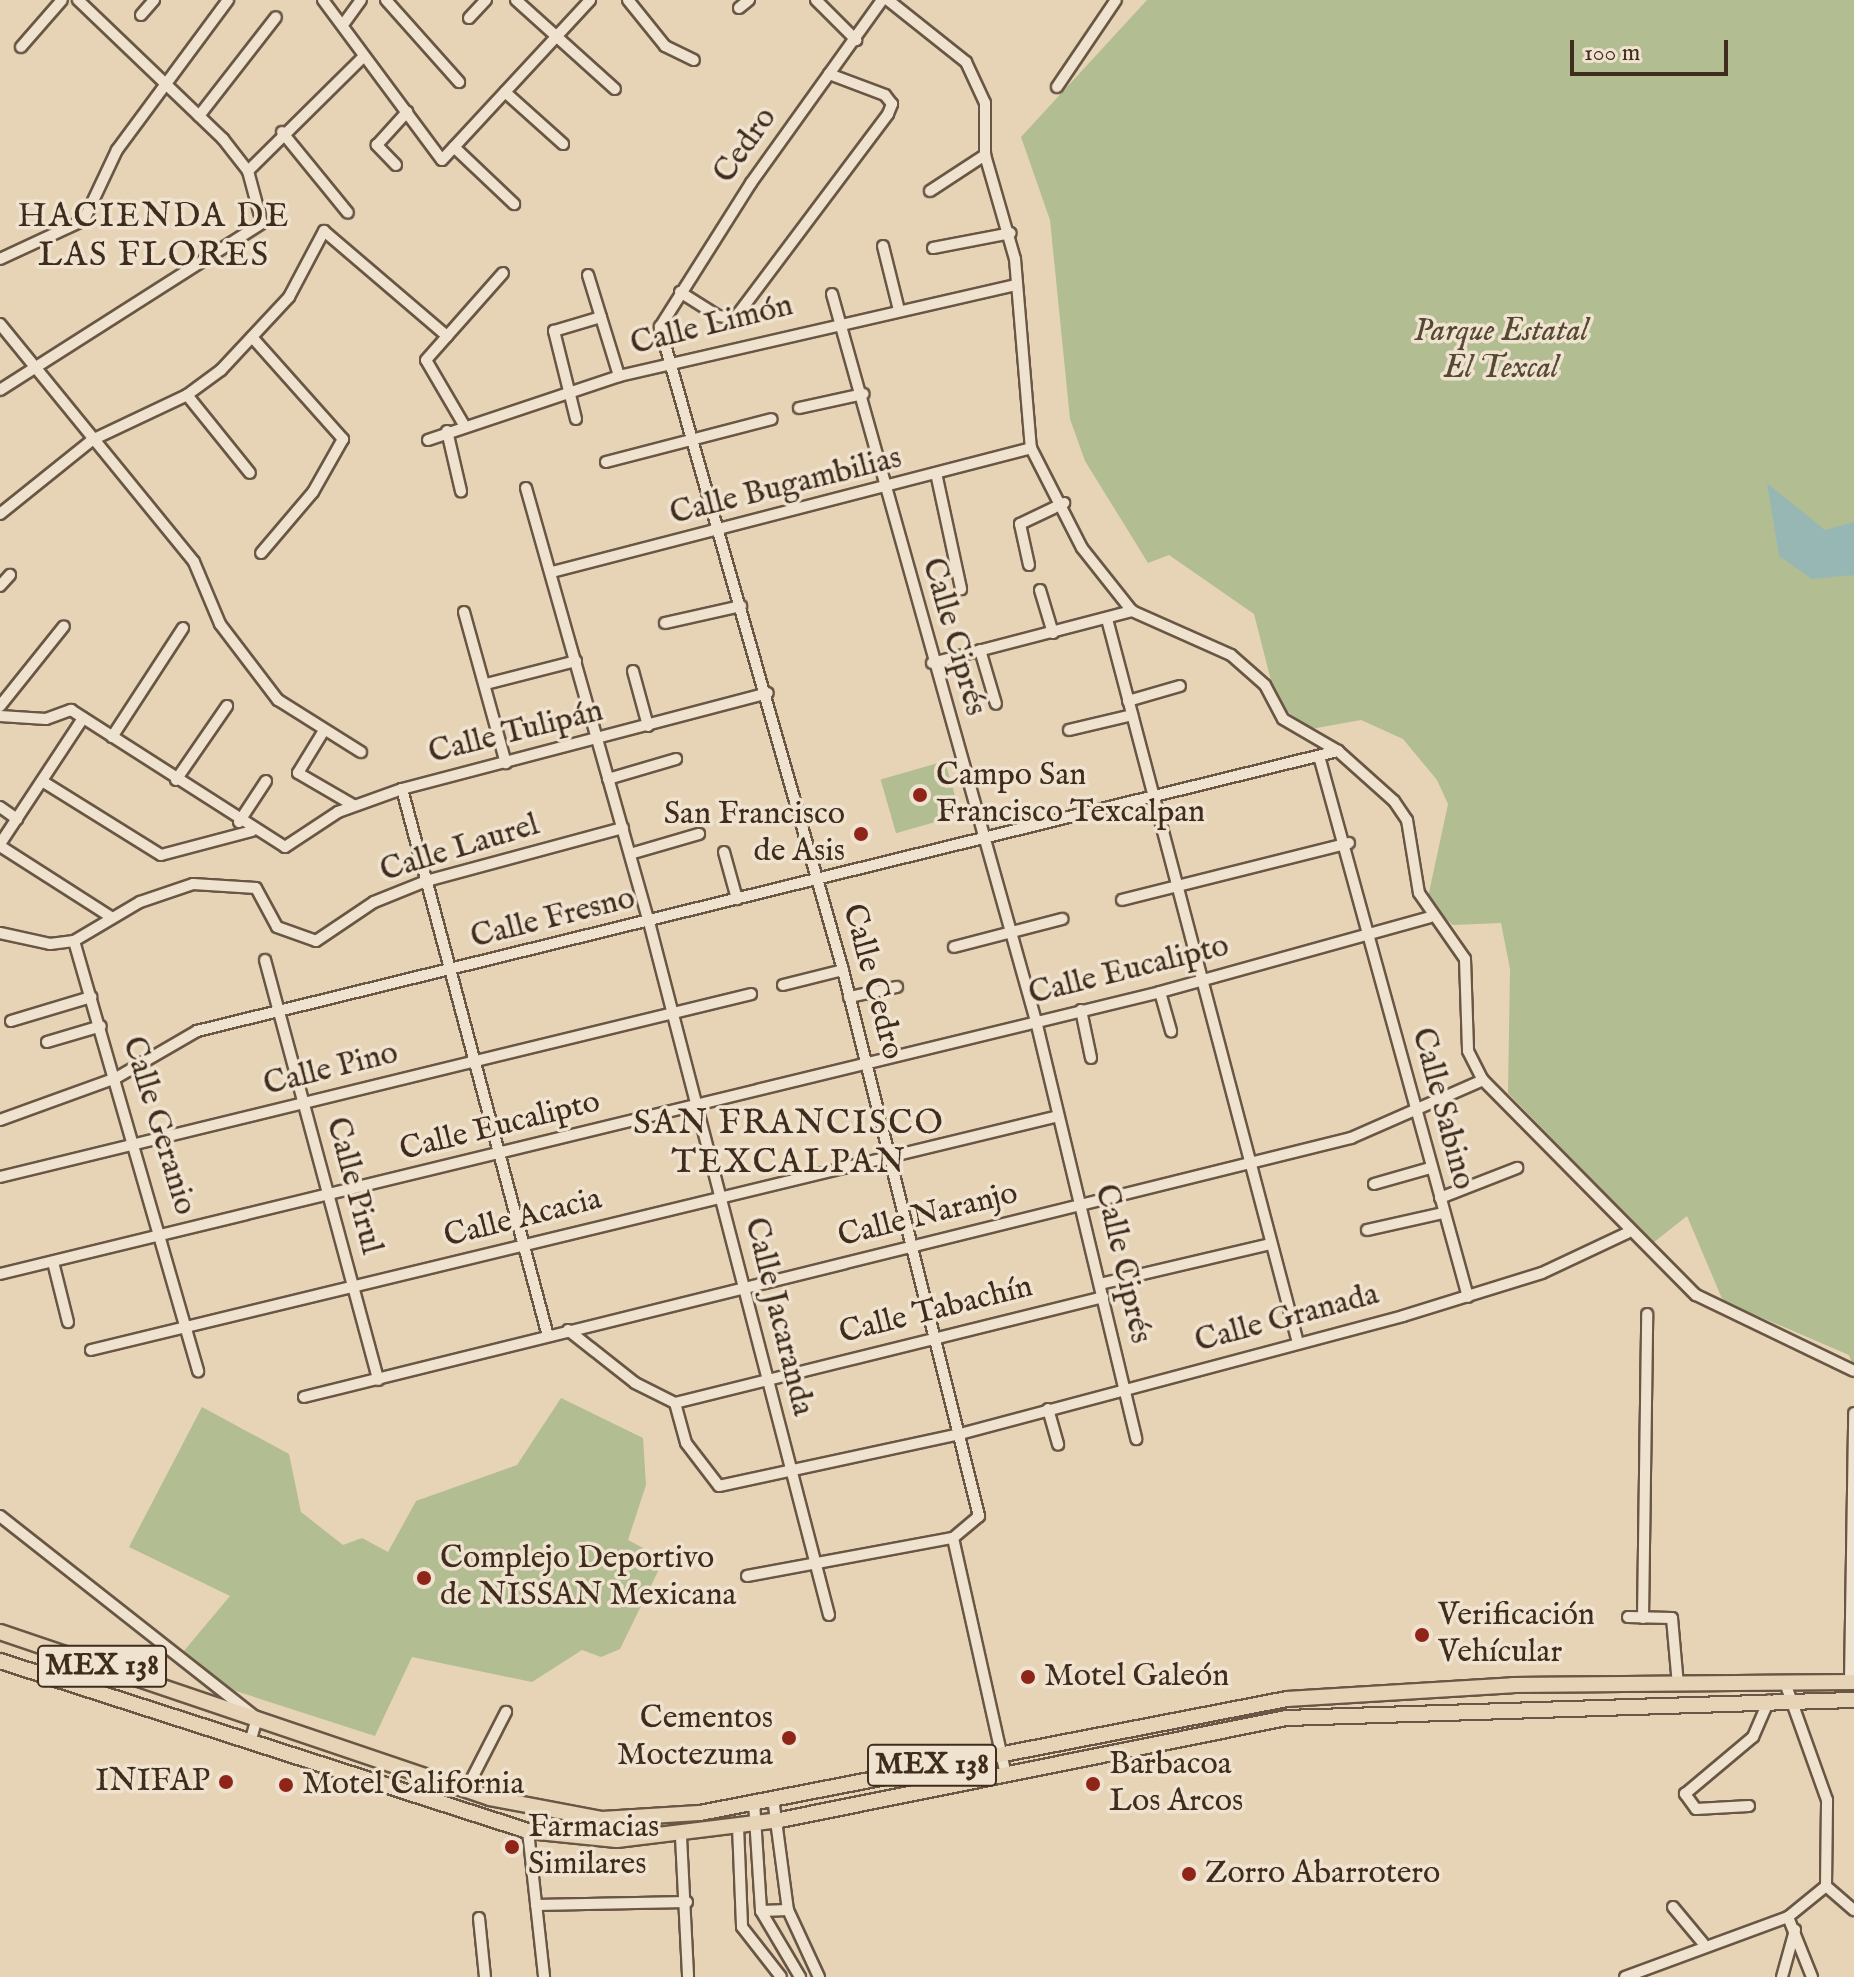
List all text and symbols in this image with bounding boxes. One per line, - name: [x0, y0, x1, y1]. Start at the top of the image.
- scale bar: [1574, 24, 1732, 74]
- text: 100 m: [1584, 38, 1640, 69]
- street label: Cedro: [706, 101, 786, 191]
- district label: HACIENDA DE LAS FLORES: [17, 196, 291, 276]
- street label: Calle Limón: [627, 287, 797, 365]
- park label: Parque Estatal El Texcal: [1414, 314, 1588, 389]
- street label: Calle Bugambilias: [666, 440, 906, 534]
- street label: Calle Ciprés: [912, 554, 994, 720]
- street label: Calle Tulipán: [425, 693, 607, 773]
- place label: Campo San Francisco Texcalpan: [936, 758, 1205, 833]
- marker: Campo San Francisco Texcalpan: [911, 786, 929, 804]
- place label: San Francisco de Asis: [664, 797, 845, 872]
- street label: Calle Laurel: [376, 807, 544, 891]
- marker: San Francisco de Asis: [852, 825, 870, 843]
- street label: Calle Fresno: [467, 880, 639, 958]
- street label: Calle Cedro: [833, 900, 911, 1064]
- street label: Calle Eucalipto: [1025, 928, 1233, 1014]
- street label: Calle Sabino: [1402, 1024, 1482, 1194]
- street label: Calle Geranio: [113, 1032, 203, 1220]
- street label: Calle Pino: [260, 1035, 402, 1105]
- street label: Calle Eucalipto: [396, 1084, 604, 1170]
- district label: SAN FRANCISCO TEXCALPAN: [633, 1103, 945, 1182]
- street label: Calle Pirul: [316, 1113, 390, 1259]
- street label: Calle Naranjo: [834, 1175, 1022, 1257]
- street label: Calle Acacia: [440, 1181, 606, 1257]
- street label: Calle Ciprés: [1085, 1181, 1159, 1347]
- street label: Calle Jacaranda: [735, 1214, 821, 1420]
- street label: Calle Tabachín: [835, 1268, 1037, 1354]
- street label: Calle Granada: [1191, 1276, 1383, 1362]
- place label: Complejo Deportivo de NISSAN Mexicana: [440, 1541, 736, 1616]
- marker: Complejo Deportivo de NISSAN Mexicana: [415, 1569, 433, 1587]
- place label: Verificación Vehícular: [1438, 1598, 1595, 1673]
- marker: Verificación Vehícular: [1413, 1626, 1431, 1644]
- road number: MEX 138: [36, 1640, 168, 1692]
- place label: Motel Galeón: [1044, 1658, 1229, 1696]
- marker: Motel Galeón: [1019, 1668, 1037, 1686]
- place label: Cementos Moctezuma: [617, 1701, 773, 1776]
- marker: Cementos Moctezuma: [780, 1729, 798, 1747]
- road number: MEX 138: [866, 1739, 998, 1791]
- place label: Barbacoa Los Arcos: [1109, 1747, 1243, 1822]
- place label: INIFAP: [95, 1763, 210, 1801]
- place label: Motel California: [302, 1766, 524, 1804]
- marker: INIFAP: [217, 1773, 235, 1791]
- marker: Barbacoa Los Arcos: [1084, 1775, 1102, 1793]
- marker: Motel California: [277, 1776, 295, 1794]
- place label: Farmacias Similares: [528, 1810, 659, 1885]
- marker: Farmacias Similares: [503, 1838, 521, 1856]
- place label: Zorro Abarrotero: [1205, 1855, 1440, 1893]
- marker: Zorro Abarrotero: [1180, 1865, 1198, 1883]

